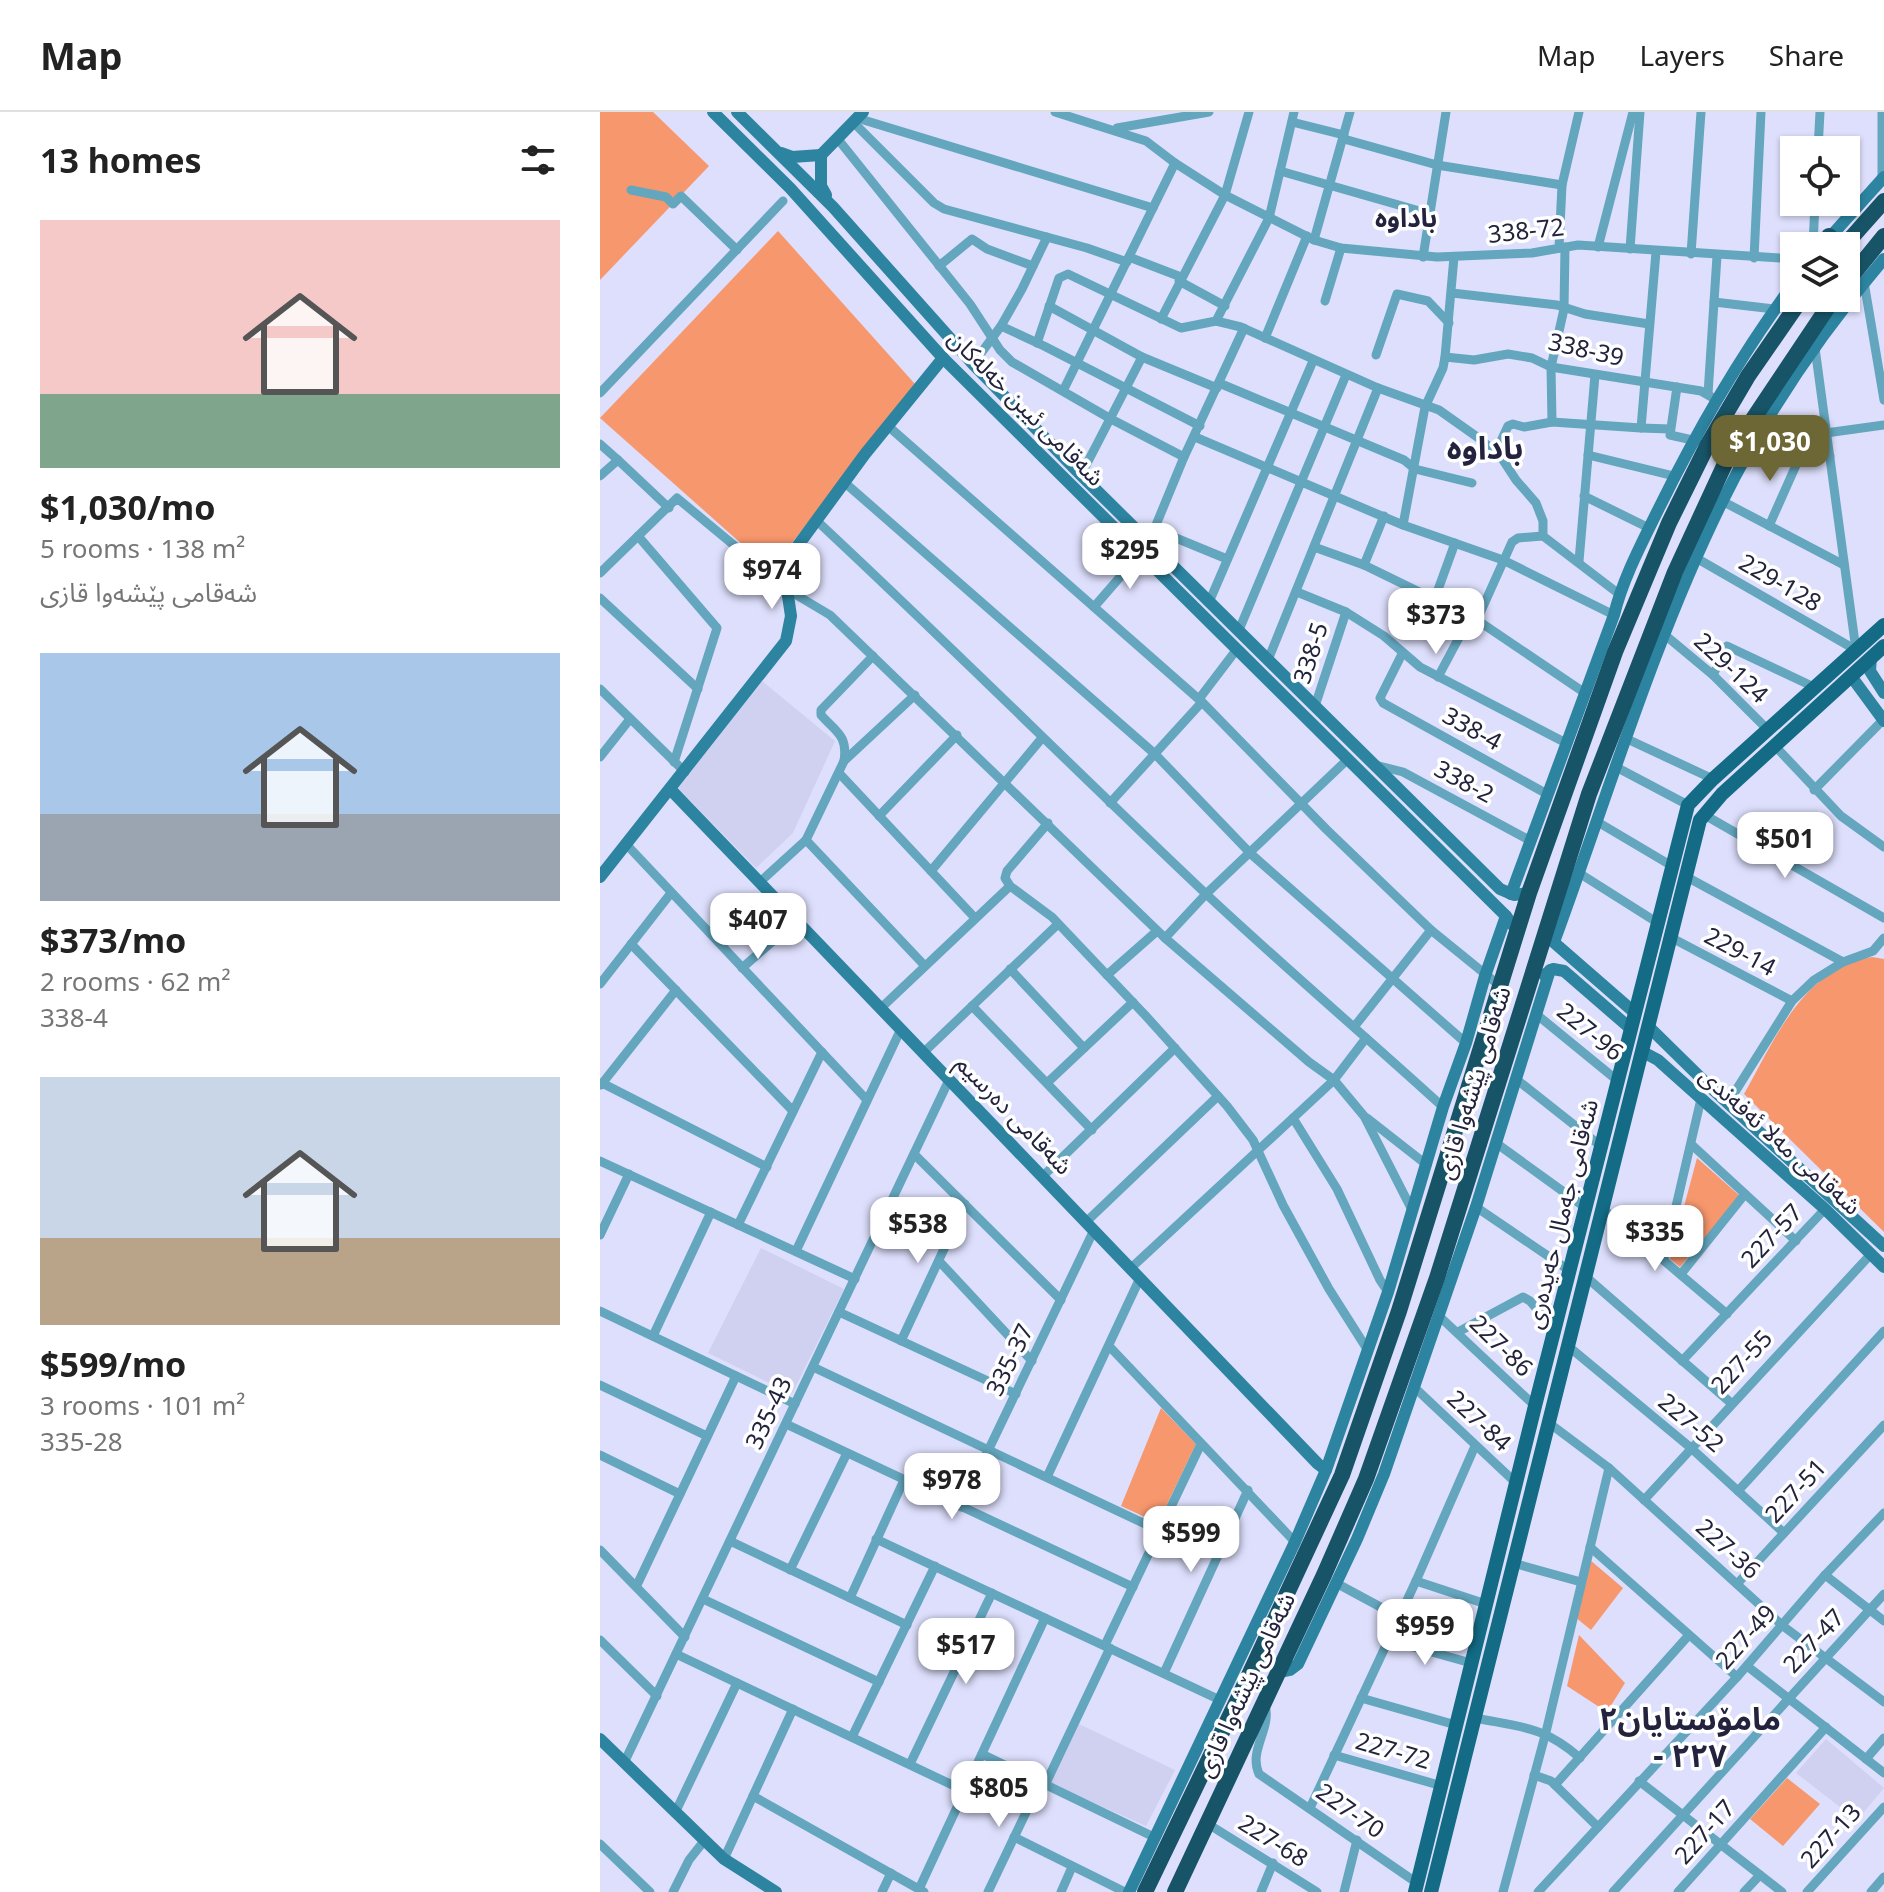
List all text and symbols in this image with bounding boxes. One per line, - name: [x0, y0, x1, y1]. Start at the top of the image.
- text: Map: [40, 29, 123, 81]
- text: Map: [1537, 36, 1595, 74]
- text: Layers: [1639, 36, 1725, 74]
- text: Share: [1769, 36, 1844, 74]
- map controls: [1780, 136, 1860, 312]
- button: locate: [1780, 136, 1860, 216]
- text: 13 homes: [40, 137, 202, 183]
- icon: filters: [516, 138, 560, 182]
- district label: باداوە: [1375, 199, 1437, 235]
- street label: 338-72: [1486, 209, 1566, 250]
- button: layers: [1780, 232, 1860, 312]
- icon: home: [228, 272, 372, 416]
- street label: شەقامی ئیبن خەلەکان: [941, 321, 1113, 493]
- street label: 338-39: [1545, 324, 1627, 373]
- pin: $1,030: [1705, 415, 1835, 483]
- text: $1,030: [1729, 423, 1811, 459]
- district label: باداوە: [1447, 425, 1523, 468]
- text: $1,030/mo: [40, 484, 215, 530]
- pin: $295: [1083, 523, 1177, 591]
- text: 5 rooms · 138 m²: [40, 530, 245, 566]
- text: $295: [1100, 531, 1160, 567]
- pin: $974: [725, 543, 819, 611]
- street label: 229-128: [1733, 545, 1828, 619]
- text: $974: [742, 551, 802, 587]
- text: شەقامی پێشەوا قازی: [40, 574, 257, 610]
- pin: $373: [1389, 588, 1483, 656]
- text: $373: [1406, 596, 1466, 632]
- street label: 338-5: [1284, 618, 1335, 687]
- street label: 229-124: [1688, 624, 1776, 710]
- street label: 338-4: [1437, 698, 1508, 757]
- icon: home: [228, 705, 372, 849]
- street label: 338-2: [1429, 751, 1500, 810]
- pin: $501: [1738, 812, 1832, 880]
- text: $501: [1755, 820, 1815, 856]
- pin: $407: [711, 893, 805, 961]
- text: $407: [728, 901, 788, 937]
- text: $373/mo: [40, 917, 186, 963]
- street label: 229-14: [1699, 918, 1782, 983]
- text: 2 rooms · 62 m²: [40, 963, 230, 999]
- street label: شەقامی پێشەوا قازی: [1428, 982, 1518, 1183]
- street label: 227-96: [1551, 994, 1631, 1068]
- text: 338-4: [40, 999, 108, 1035]
- street label: شەقامی دەرسیم: [948, 1047, 1081, 1183]
- street label: شەقامی مەلا ئەفەندی: [1693, 1058, 1869, 1221]
- street label: شەقامی جەمال حەیدەری: [1516, 1095, 1605, 1332]
- icon: home: [228, 1129, 372, 1273]
- street label: 227-57: [1733, 1196, 1809, 1274]
- pin: $538: [871, 1197, 965, 1265]
- text: $538: [888, 1205, 948, 1241]
- pin: $335: [1608, 1205, 1702, 1273]
- text: $335: [1625, 1213, 1685, 1249]
- street label: 227-86: [1463, 1307, 1541, 1383]
- street label: 335-37: [977, 1318, 1040, 1401]
- street label: 227-55: [1703, 1322, 1779, 1400]
- text: $599/mo: [40, 1341, 186, 1387]
- street label: 335-43: [737, 1371, 799, 1454]
- street label: 227-84: [1441, 1382, 1519, 1458]
- street label: 227-52: [1652, 1385, 1732, 1459]
- text: 3 rooms · 101 m²: [40, 1387, 245, 1423]
- text: 335-28: [40, 1423, 123, 1459]
- street label: 227-51: [1757, 1451, 1833, 1529]
- pin: $978: [905, 1453, 999, 1521]
- text: $978: [922, 1461, 982, 1497]
- pin: $599: [1144, 1506, 1238, 1574]
- street label: 227-36: [1690, 1510, 1768, 1586]
- text: $599: [1161, 1514, 1221, 1550]
- street label: شەقامی پێشەوا قازی: [1187, 1587, 1302, 1782]
- street label: 227-49: [1707, 1597, 1783, 1675]
- pin: $959: [1378, 1599, 1472, 1667]
- street label: 227-47: [1775, 1601, 1851, 1679]
- text: $959: [1395, 1607, 1455, 1643]
- pin: $517: [919, 1618, 1013, 1686]
- text: $517: [936, 1626, 996, 1662]
- district label: مامۆستایان٢ - ٢٢٧: [1599, 1696, 1781, 1776]
- street label: 227-72: [1352, 1723, 1435, 1776]
- pin: $805: [952, 1761, 1046, 1829]
- text: $805: [969, 1769, 1029, 1805]
- street label: 227-70: [1310, 1774, 1392, 1845]
- street label: 227-17: [1666, 1792, 1742, 1870]
- street label: 227-13: [1792, 1796, 1868, 1874]
- street label: 227-68: [1233, 1805, 1315, 1874]

